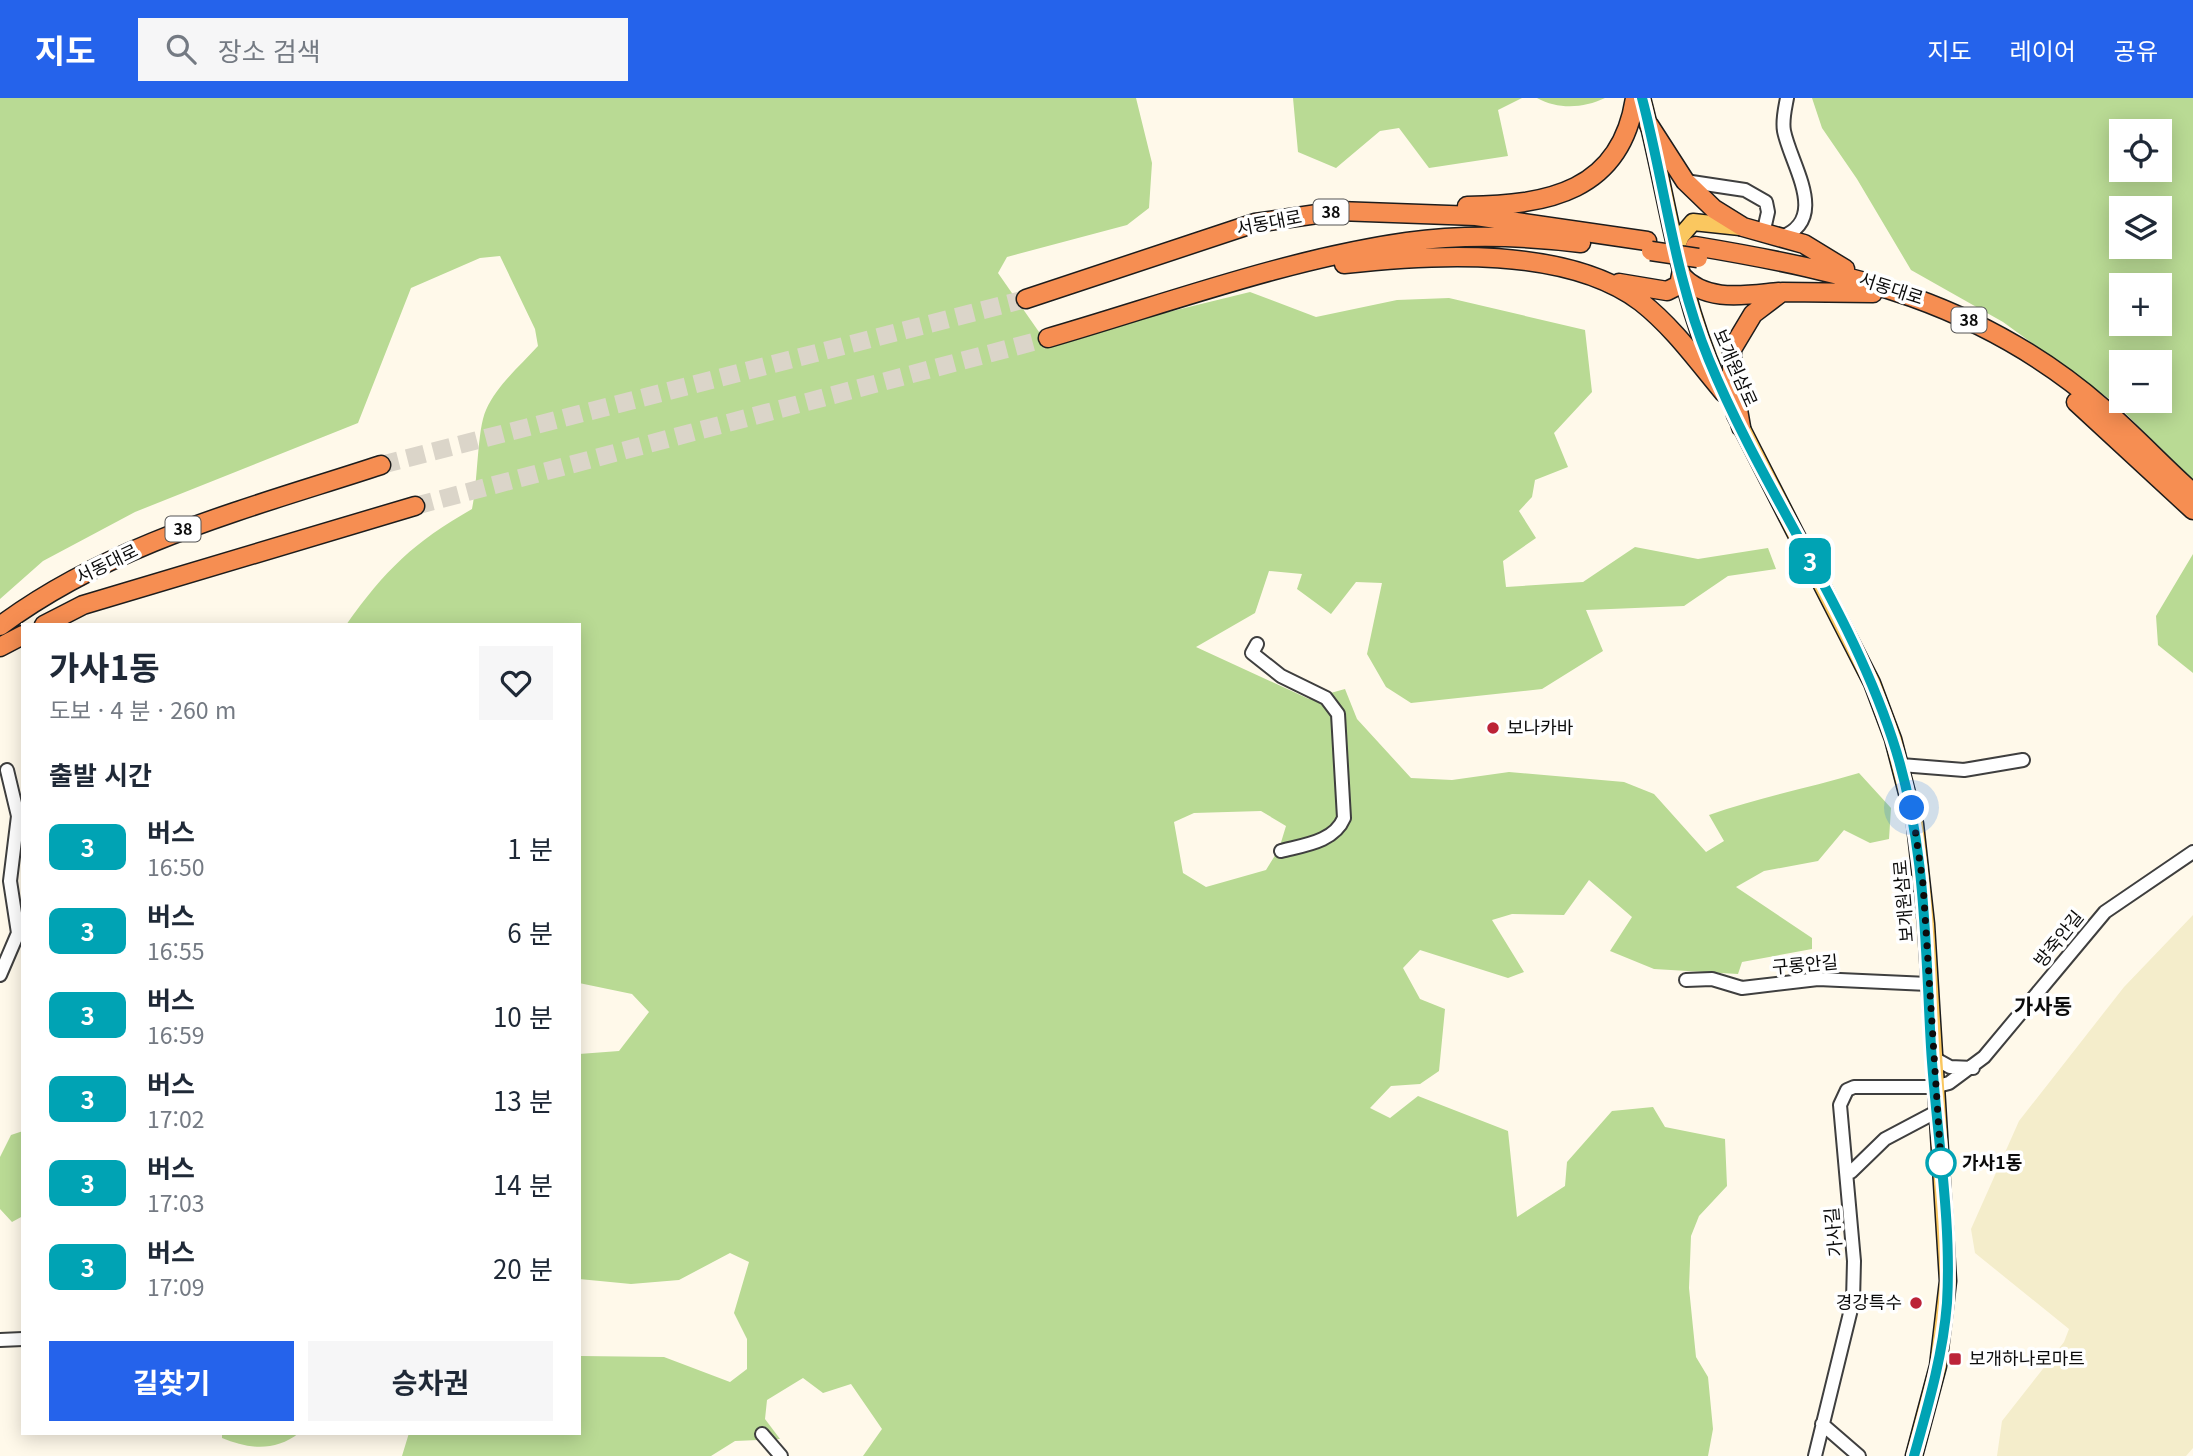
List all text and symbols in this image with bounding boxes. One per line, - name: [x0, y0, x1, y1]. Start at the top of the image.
- search box: [138, 18, 628, 81]
- text: 지도: [35, 25, 96, 73]
- icon: search: [162, 30, 200, 68]
- text: 장소 검색: [218, 31, 321, 68]
- text: 지도: [1927, 32, 1972, 67]
- text: 레이어: [2010, 32, 2076, 67]
- text: 공유: [2114, 32, 2158, 67]
- map controls: [2109, 119, 2172, 413]
- button: locate: [2109, 119, 2172, 182]
- button: layers: [2109, 196, 2172, 259]
- road number: 38: [1314, 200, 1348, 224]
- street label: 서동대로: [1234, 202, 1304, 240]
- street label: 서동대로: [1856, 264, 1927, 310]
- button: +: [2109, 273, 2172, 336]
- road number: 38: [1952, 308, 1986, 332]
- street label: 보개원삼로: [1708, 324, 1766, 410]
- button: −: [2109, 350, 2172, 413]
- road number: 38: [166, 516, 200, 542]
- street label: 서동대로: [71, 536, 142, 588]
- line badge: 3: [1787, 538, 1833, 584]
- text: 3: [1803, 543, 1817, 578]
- text: 가사1동: [49, 642, 160, 690]
- button: heart: [479, 646, 553, 720]
- text: 도보 · 4 분 · 260 m: [49, 692, 236, 726]
- place label: 보나카바: [1507, 713, 1574, 739]
- marker: 보나카바: [1485, 720, 1501, 736]
- text: 출발 시간: [49, 755, 152, 792]
- your location: [1894, 790, 1929, 825]
- text: 버스: [147, 812, 195, 849]
- text: 3: [80, 829, 95, 864]
- text: 1 분: [507, 829, 553, 866]
- text: 16:50: [147, 849, 204, 883]
- street label: 보개원삼로: [1885, 859, 1919, 944]
- text: 버스: [147, 896, 195, 933]
- street label: 방죽안길: [2026, 904, 2088, 972]
- text: 3: [80, 913, 95, 948]
- text: 6 분: [507, 913, 553, 950]
- text: 16:55: [147, 933, 204, 967]
- street label: 구롱안길: [1771, 947, 1839, 979]
- text: 버스: [147, 980, 195, 1017]
- district label: 가사동: [2014, 990, 2072, 1020]
- text: 3: [80, 997, 95, 1032]
- text: 10 분: [493, 997, 553, 1034]
- text: 16:59: [147, 1017, 204, 1051]
- text: 버스: [147, 1064, 195, 1101]
- text: 3: [80, 1081, 95, 1116]
- text: 13 분: [493, 1081, 553, 1118]
- text: 17:02: [147, 1101, 204, 1135]
- text: 버스: [147, 1148, 195, 1185]
- marker: 가사1동: [1926, 1148, 1956, 1178]
- place label: 가사1동: [1962, 1148, 2022, 1174]
- text: 3: [80, 1165, 95, 1200]
- text: 14 분: [493, 1165, 553, 1202]
- text: 17:03: [147, 1185, 204, 1219]
- street label: 가사길: [1817, 1206, 1847, 1258]
- text: 버스: [147, 1232, 195, 1269]
- text: 3: [80, 1249, 95, 1284]
- text: 20 분: [493, 1249, 553, 1286]
- text: 17:09: [147, 1269, 204, 1303]
- place label: 경강특수: [1836, 1288, 1902, 1314]
- marker: 경강특수: [1908, 1295, 1924, 1311]
- button: 길찾기: [49, 1341, 294, 1421]
- button: 승차권: [308, 1341, 553, 1421]
- place label: 보개하나로마트: [1969, 1344, 2085, 1370]
- marker: 보개하나로마트: [1947, 1351, 1963, 1367]

